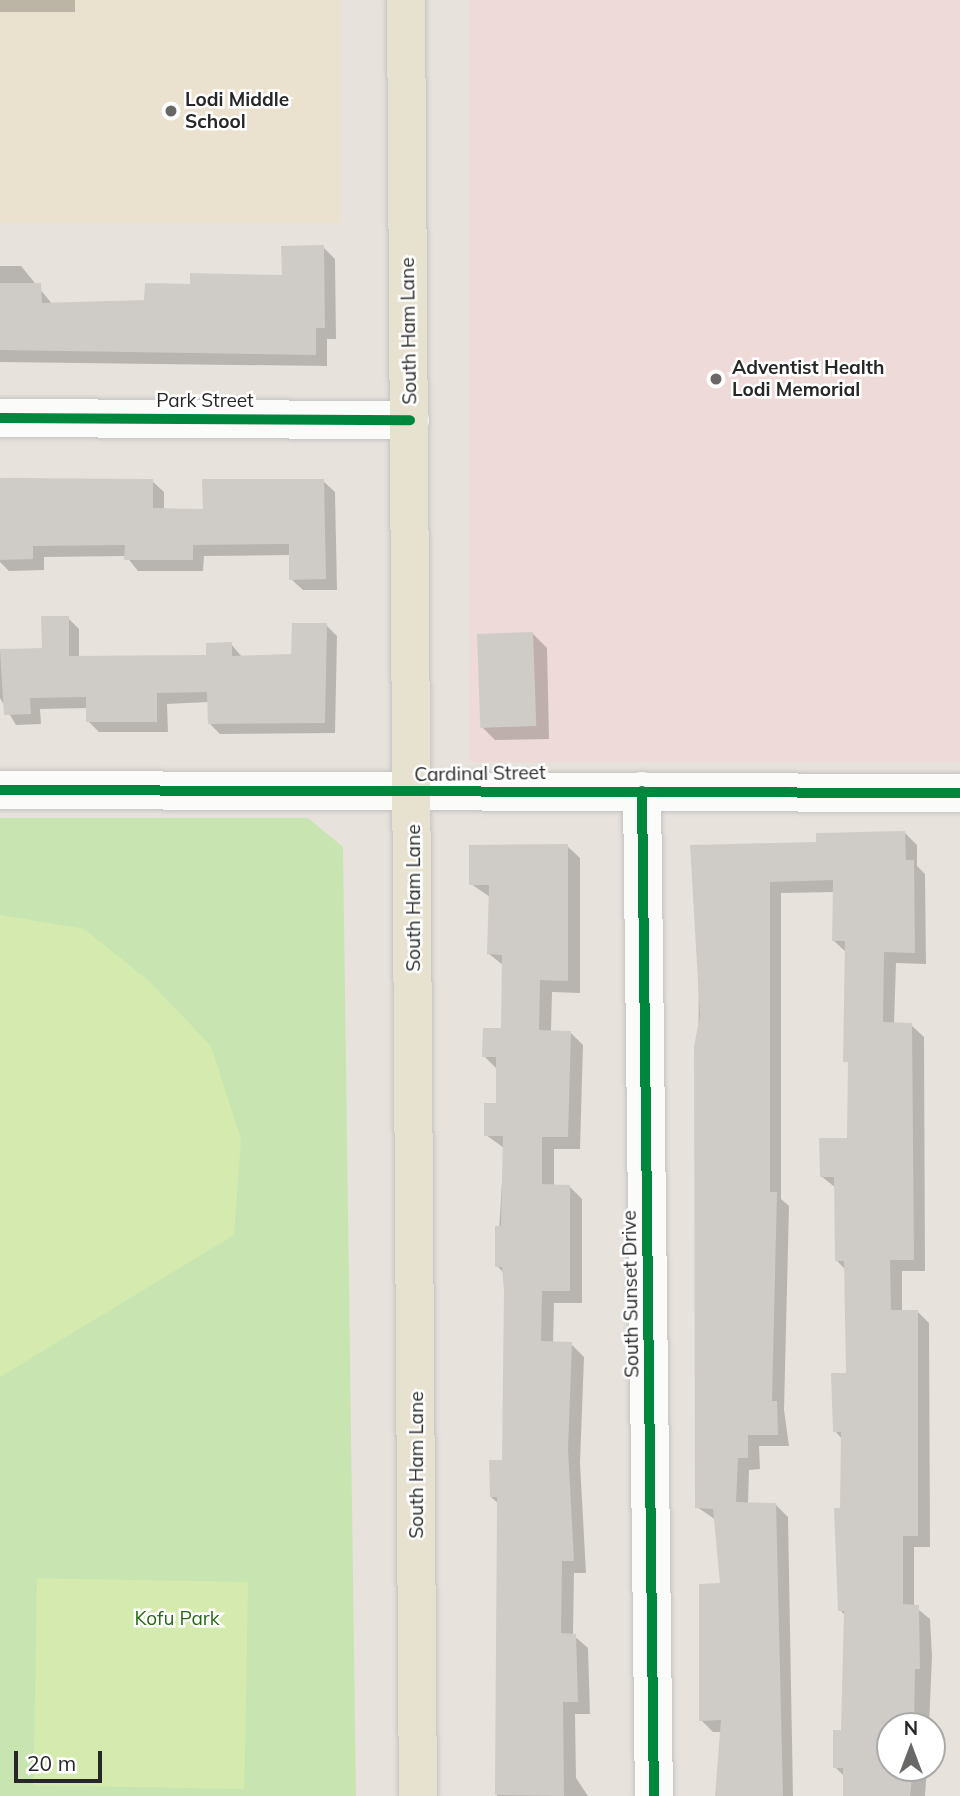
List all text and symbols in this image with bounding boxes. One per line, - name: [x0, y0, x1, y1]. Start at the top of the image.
- place label: Lodi Middle School: [185, 89, 289, 133]
- marker: Lodi Middle School: [163, 103, 179, 119]
- street label: South Ham Lane: [396, 257, 422, 405]
- place label: Adventist Health Lodi Memorial: [732, 357, 884, 401]
- marker: Adventist Health Lodi Memorial: [706, 369, 726, 389]
- street label: Park Street: [156, 390, 254, 412]
- street label: Cardinal Street: [414, 761, 546, 787]
- street label: South Ham Lane: [403, 824, 425, 972]
- street label: South Sunset Drive: [618, 1210, 644, 1378]
- street label: South Ham Lane: [406, 1391, 428, 1539]
- park label: Kofu Park: [135, 1608, 219, 1630]
- north arrow: [876, 1712, 946, 1782]
- text: N: [904, 1716, 918, 1740]
- scale bar: [18, 1736, 105, 1780]
- text: 20 m: [27, 1750, 76, 1776]

